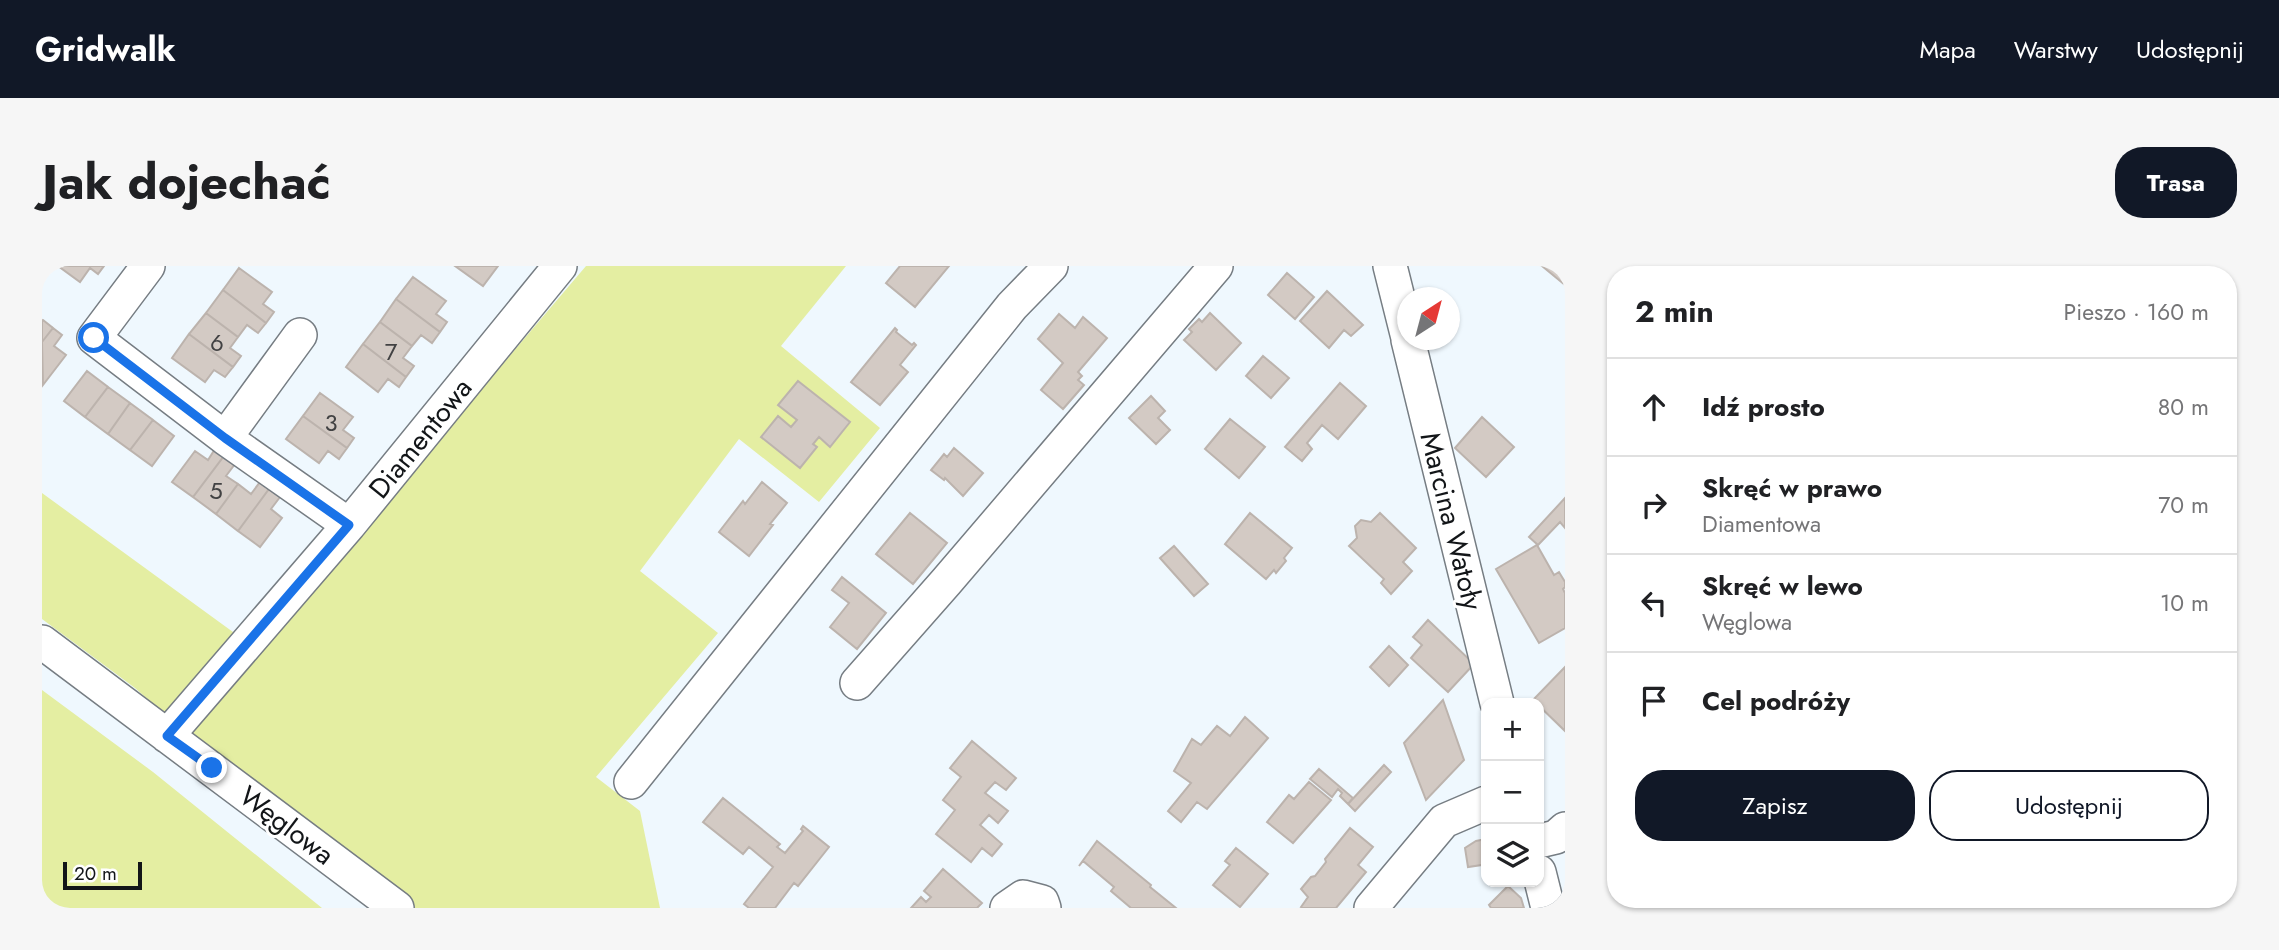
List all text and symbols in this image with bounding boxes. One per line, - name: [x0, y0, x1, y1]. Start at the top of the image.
- text: Gridwalk: [35, 26, 176, 73]
- text: Mapa: [1919, 32, 1976, 67]
- text: Warstwy: [2014, 32, 2098, 67]
- text: Udostępnij: [2136, 32, 2244, 67]
- text: Jak dojechać: [42, 147, 331, 217]
- button: Trasa: [2115, 147, 2237, 218]
- north arrow: [1397, 287, 1460, 350]
- text: 2 min: [1635, 290, 1714, 333]
- text: Pieszo · 160 m: [2064, 295, 2209, 329]
- route start: [78, 322, 109, 353]
- house number: 6: [210, 325, 224, 360]
- house number: 7: [385, 334, 398, 369]
- street label: Diamentowa: [359, 369, 482, 508]
- icon: ahead: [1635, 388, 1673, 426]
- text: Idź prosto: [1702, 388, 1825, 426]
- text: 80 m: [2158, 390, 2209, 424]
- house number: 3: [324, 405, 338, 440]
- street label: Marcina Watoły: [1410, 428, 1494, 615]
- text: Skręć w prawo: [1702, 469, 1882, 507]
- house number: 5: [209, 473, 223, 508]
- icon: right: [1635, 486, 1673, 524]
- text: 70 m: [2158, 488, 2209, 522]
- text: Diamentowa: [1702, 507, 1821, 541]
- text: Skręć w lewo: [1702, 567, 1863, 605]
- icon: left: [1635, 584, 1673, 622]
- text: 10 m: [2160, 586, 2209, 620]
- text: Węglowa: [1702, 605, 1792, 639]
- icon: arrive: [1635, 682, 1673, 720]
- text: Cel podróży: [1702, 682, 1850, 720]
- map controls: [1481, 698, 1544, 887]
- button: +: [1481, 698, 1544, 761]
- route end: [196, 752, 227, 783]
- button: −: [1481, 761, 1544, 824]
- button: Zapisz: [1635, 770, 1915, 841]
- button: Udostępnij: [1929, 770, 2209, 841]
- street label: Węglowa: [231, 776, 343, 875]
- button: layers: [1481, 824, 1544, 887]
- scale bar: [63, 859, 142, 891]
- text: 20 m: [74, 860, 117, 887]

